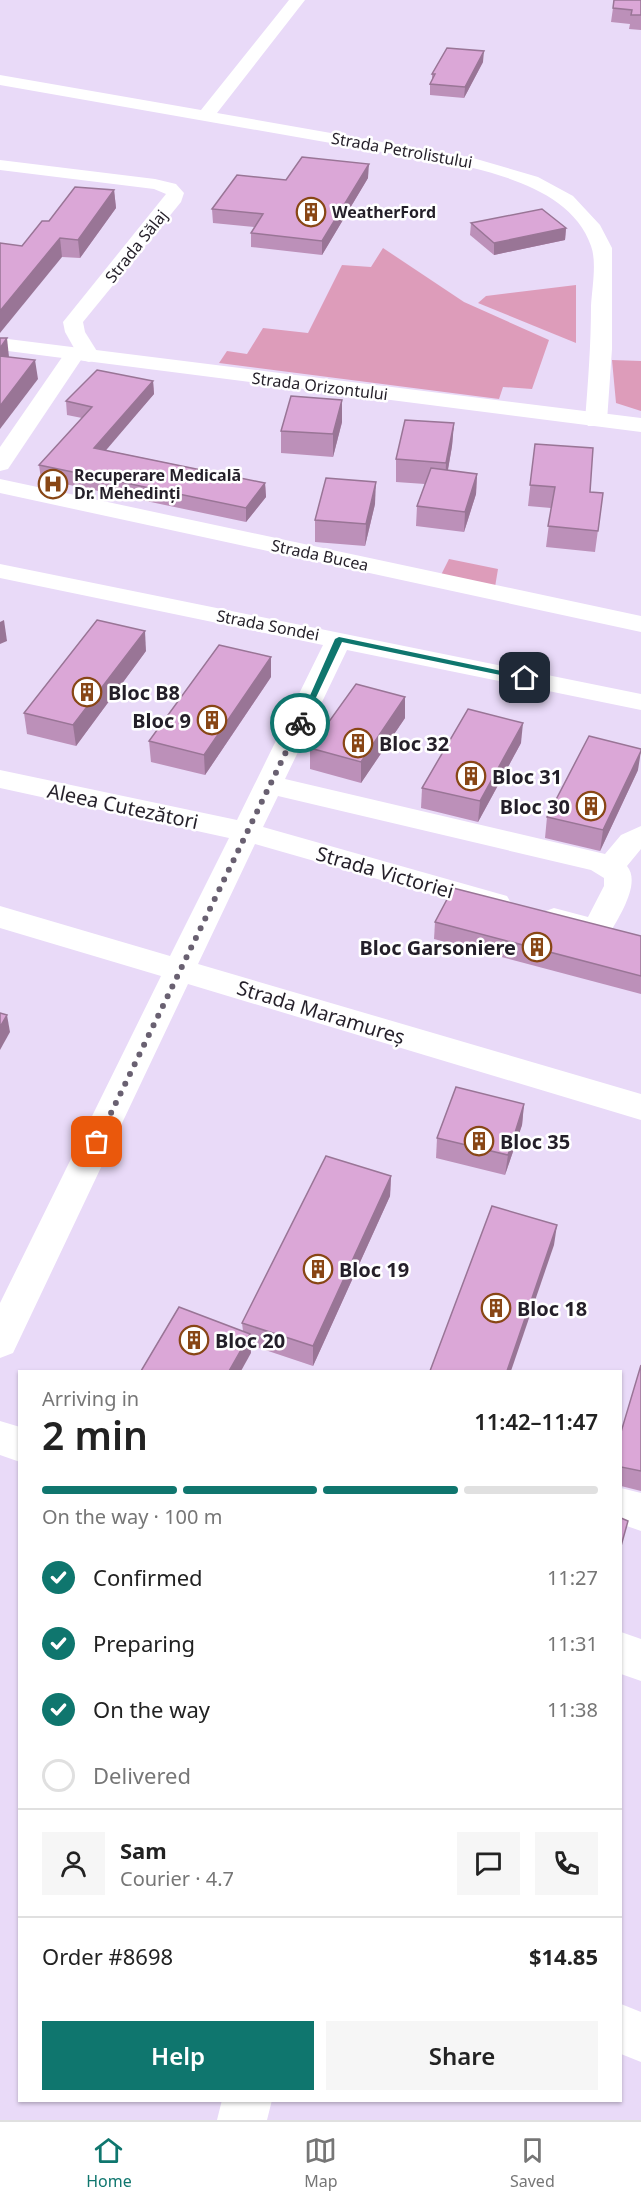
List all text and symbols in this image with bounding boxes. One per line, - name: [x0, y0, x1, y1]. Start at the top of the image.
- street label: Strada Petrolistului: [330, 127, 474, 173]
- building icon: WeatherFord: [295, 196, 327, 228]
- place label: WeatherFord: [332, 201, 436, 223]
- street label: Strada Sălaj: [100, 205, 172, 287]
- street label: Strada Orizontului: [251, 367, 389, 405]
- place label: Recuperare Medicală Dr. Mehedinți: [74, 464, 241, 504]
- hospital icon: Recuperare Medicală Dr. Mehedinți: [37, 468, 69, 500]
- street label: Strada Bucea: [269, 534, 371, 576]
- street label: Strada Sondei: [215, 604, 321, 646]
- pin: [499, 652, 550, 703]
- icon: home: [508, 661, 541, 694]
- building icon: Bloc B8: [71, 676, 103, 708]
- place label: Bloc B8: [108, 679, 180, 706]
- courier: [270, 693, 330, 753]
- building icon: Bloc 9: [196, 704, 228, 736]
- place label: Bloc 9: [132, 707, 191, 734]
- icon: bike: [284, 707, 317, 740]
- building icon: Bloc 32: [342, 727, 374, 759]
- place label: Bloc 32: [379, 730, 449, 757]
- building icon: Bloc 31: [455, 760, 487, 792]
- place label: Bloc 31: [492, 763, 562, 790]
- street label: Aleea Cutezători: [45, 777, 201, 835]
- building icon: Bloc 30: [575, 790, 607, 822]
- place label: Bloc 30: [500, 793, 570, 820]
- street label: Strada Victoriei: [313, 839, 457, 905]
- building icon: Bloc Garsoniere: [521, 931, 553, 963]
- place label: Bloc Garsoniere: [359, 934, 516, 961]
- street label: Strada Maramureș: [234, 974, 408, 1050]
- pin: [71, 1116, 122, 1167]
- icon: bag: [80, 1125, 113, 1158]
- building icon: Bloc 35: [463, 1125, 495, 1157]
- place label: Bloc 35: [500, 1128, 570, 1155]
- building icon: Bloc 19: [302, 1253, 334, 1285]
- place label: Bloc 19: [339, 1256, 409, 1283]
- building icon: Bloc 18: [480, 1292, 512, 1324]
- place label: Bloc 18: [517, 1295, 587, 1322]
- building icon: Bloc 20: [178, 1324, 210, 1356]
- place label: Bloc 20: [215, 1327, 285, 1354]
- text: Arriving in: [42, 1385, 139, 1412]
- text: 11:42–11:47: [474, 1406, 598, 1436]
- text: 2 min: [42, 1408, 148, 1461]
- text: On the way · 100 m: [42, 1503, 222, 1530]
- icon: check: [42, 1561, 75, 1594]
- text: Confirmed: [93, 1562, 203, 1592]
- text: 11:27: [547, 1564, 598, 1591]
- icon: check: [42, 1627, 75, 1660]
- text: Preparing: [93, 1628, 195, 1658]
- text: 11:31: [547, 1630, 598, 1657]
- icon: check: [42, 1693, 75, 1726]
- text: On the way: [93, 1694, 210, 1724]
- text: 11:38: [547, 1696, 598, 1723]
- text: Delivered: [93, 1760, 191, 1790]
- button: person: [42, 1832, 105, 1895]
- button: chat: [457, 1832, 520, 1895]
- button: phone: [535, 1832, 598, 1895]
- text: Sam: [120, 1835, 167, 1865]
- text: Courier · 4.7: [120, 1865, 234, 1892]
- text: Order #8698: [42, 1941, 173, 1971]
- text: $14.85: [529, 1941, 598, 1971]
- button: Help: [42, 2021, 314, 2090]
- button: Share: [326, 2021, 598, 2090]
- tab: Home: [86, 2134, 132, 2192]
- tab: Map: [304, 2134, 338, 2192]
- tab: Saved: [510, 2134, 555, 2192]

